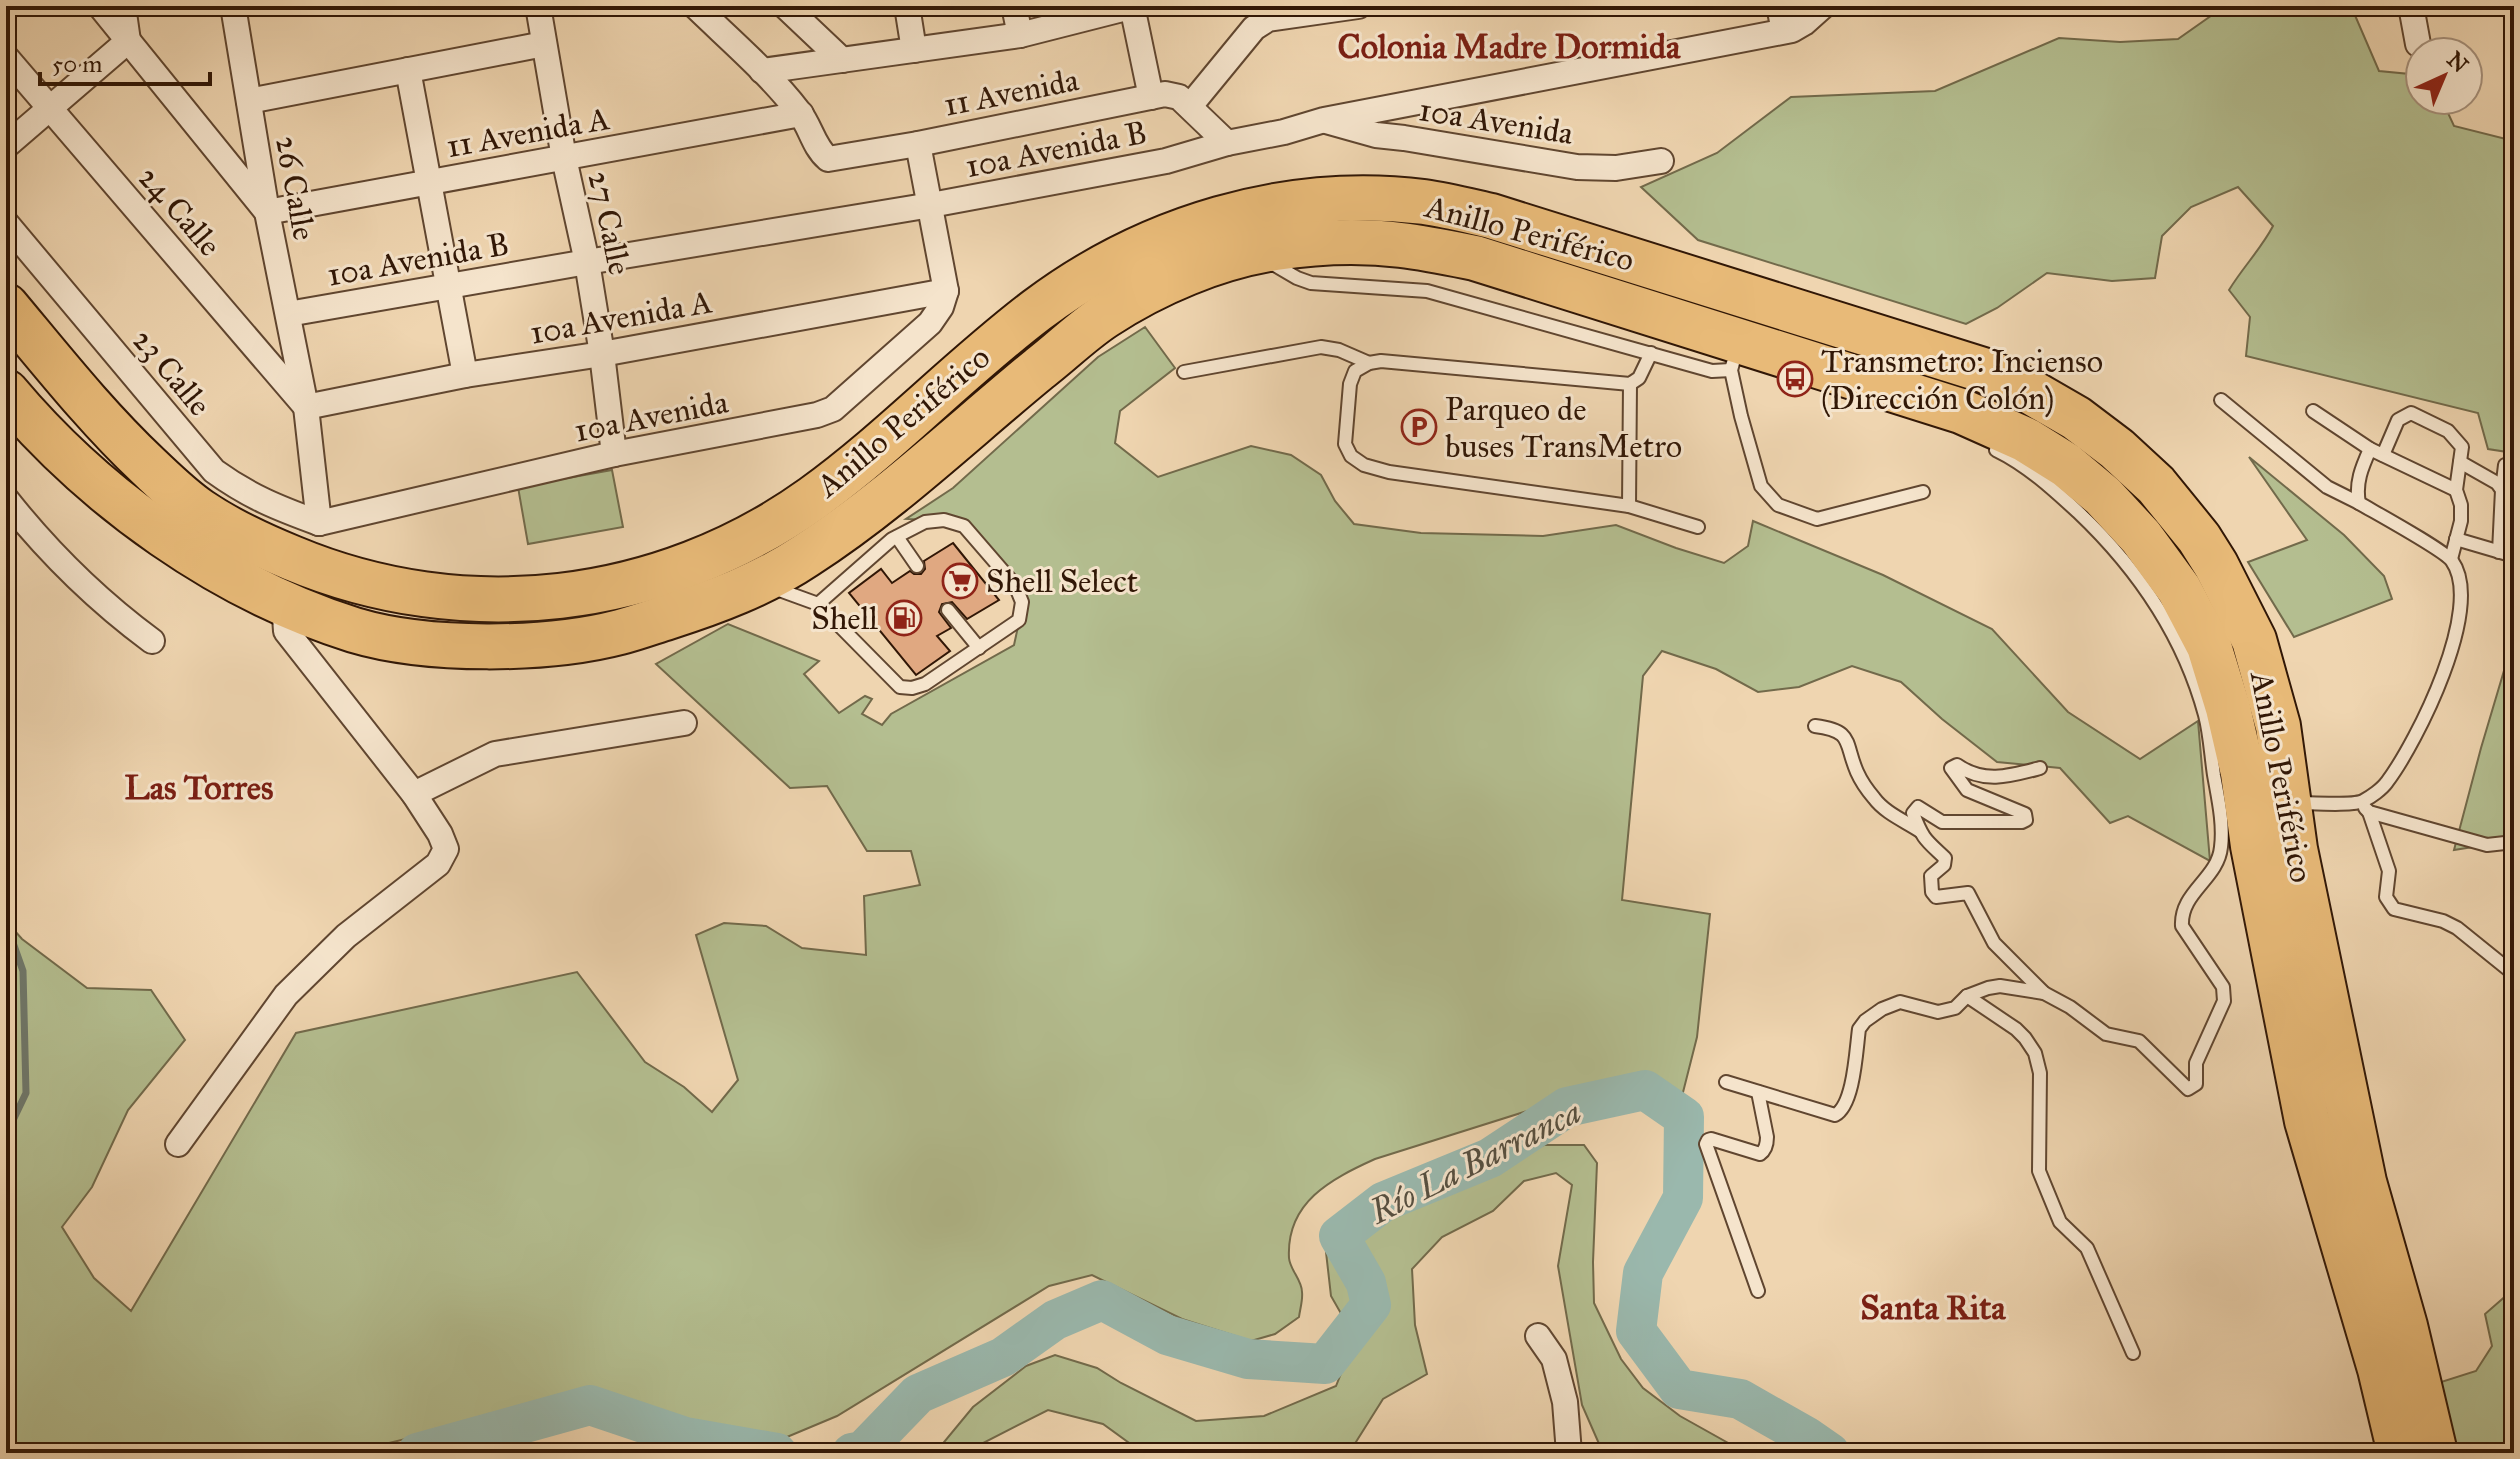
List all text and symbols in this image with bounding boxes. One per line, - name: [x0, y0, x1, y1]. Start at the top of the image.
- district label: Colonia Madre Dormida: [1338, 26, 1681, 67]
- scale bar: [40, 36, 210, 86]
- north arrow: [2404, 36, 2484, 116]
- text: N: [2441, 46, 2474, 78]
- text: 50 m: [52, 49, 102, 79]
- street label: 11 Avenida: [940, 60, 1082, 125]
- street label: 10a Avenida: [1416, 90, 1576, 153]
- street label: 11 Avenida A: [444, 99, 613, 166]
- street label: 10a Avenida B: [962, 113, 1150, 186]
- street label: 26 Calle: [267, 133, 324, 243]
- street label: 24 Calle: [130, 158, 229, 264]
- street label: 27 Calle: [580, 168, 639, 278]
- street label: Anillo Periférico: [1419, 186, 1638, 280]
- street label: 10a Avenida B: [324, 224, 512, 295]
- street label: 10a Avenida A: [527, 282, 716, 353]
- street label: 23 Calle: [124, 321, 219, 424]
- street label: Anillo Periférico: [807, 338, 998, 506]
- place label: Transmetro: Incienso (Dirección Colón): [1821, 342, 2103, 418]
- bus stop icon: Transmetro: Incienso (Dirección Colón): [1776, 360, 1814, 398]
- street label: 10a Avenida: [571, 382, 732, 450]
- place label: Parqueo de buses TransMetro: [1445, 390, 1682, 466]
- parking icon: Parqueo de buses TransMetro: [1400, 408, 1438, 446]
- supermarket icon: Shell Select: [941, 562, 979, 600]
- place label: Shell Select: [986, 562, 1138, 601]
- place label: Shell: [811, 599, 878, 638]
- fuel station icon: Shell: [885, 599, 923, 637]
- street label: Anillo Periférico: [2242, 666, 2321, 886]
- district label: Las Torres: [125, 767, 273, 808]
- water label: Río La Barranca: [1362, 1091, 1587, 1233]
- district label: Santa Rita: [1860, 1287, 2006, 1328]

